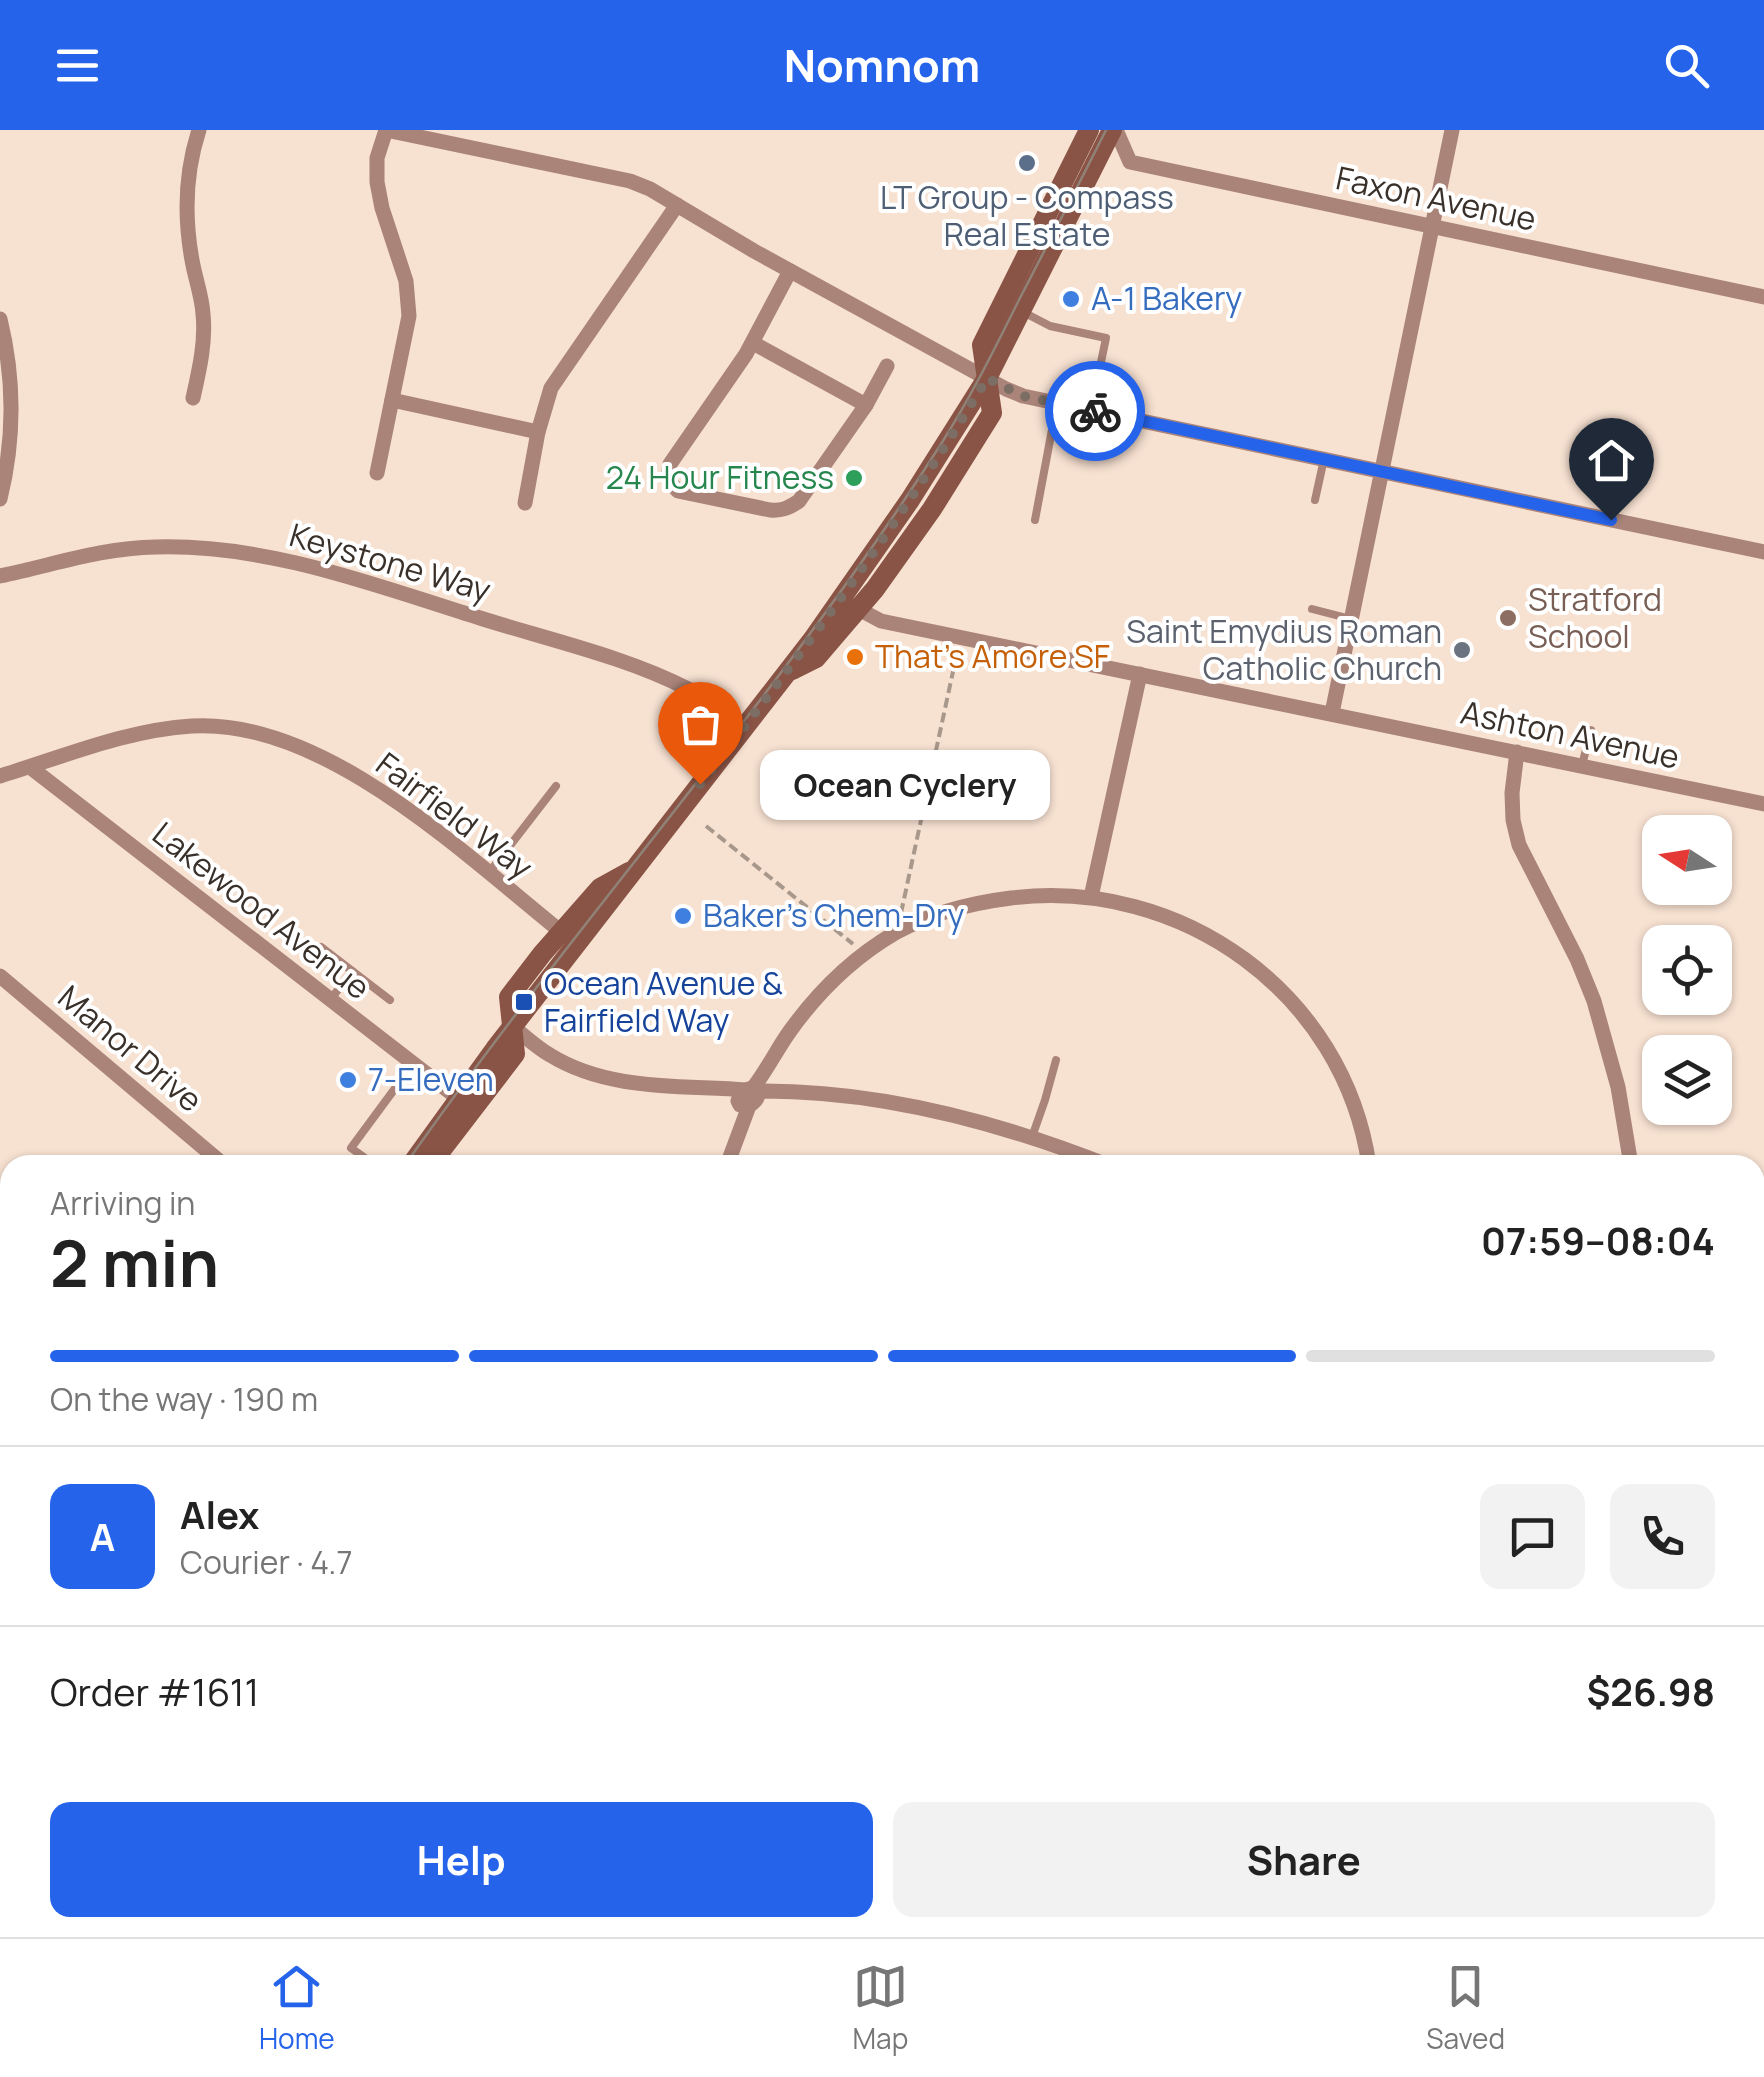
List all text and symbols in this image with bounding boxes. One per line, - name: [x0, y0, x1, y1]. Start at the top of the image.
- text: Nomnom: [784, 34, 980, 96]
- icon: menu: [50, 38, 105, 93]
- icon: search: [1659, 38, 1714, 93]
- marker: LT Group - Compass Real Estate: [1016, 152, 1038, 174]
- street label: Faxon Avenue: [1332, 155, 1540, 241]
- place label: LT Group - Compass Real Estate: [880, 175, 1174, 256]
- place label: A-1 Bakery: [1091, 276, 1242, 320]
- marker: A-1 Bakery: [1060, 288, 1082, 310]
- courier: [1045, 361, 1145, 461]
- icon: bike: [1068, 384, 1123, 439]
- pin: [1569, 418, 1654, 521]
- icon: home: [1584, 433, 1639, 488]
- place label: 24 Hour Fitness: [606, 455, 834, 499]
- marker: 24 Hour Fitness: [843, 467, 865, 489]
- street label: Keystone Way: [285, 512, 496, 612]
- place label: Stratford School: [1528, 577, 1662, 658]
- marker: Stratford School: [1497, 607, 1519, 629]
- place label: Saint Emydius Roman Catholic Church: [1126, 609, 1442, 690]
- place label: That's Amore SF: [875, 634, 1110, 678]
- marker: Saint Emydius Roman Catholic Church: [1451, 639, 1473, 661]
- marker: That's Amore SF: [844, 646, 866, 668]
- pin: [658, 682, 743, 785]
- street label: Ashton Avenue: [1457, 689, 1683, 779]
- icon: bag: [673, 697, 728, 752]
- street label: Fairfield Way: [367, 742, 542, 889]
- callout: Ocean Cyclery: [760, 749, 1050, 819]
- text: Ocean Cyclery: [794, 763, 1016, 807]
- street label: Lakewood Avenue: [144, 811, 379, 1009]
- north arrow: [1642, 815, 1732, 905]
- map controls: [1642, 815, 1732, 1125]
- place label: Baker's Chem-Dry: [703, 893, 964, 937]
- marker: Baker's Chem-Dry: [672, 905, 694, 927]
- button: locate: [1642, 925, 1732, 1015]
- place label: Ocean Avenue & Fairfield Way: [544, 961, 783, 1042]
- street label: Manor Drive: [49, 975, 212, 1121]
- marker: Ocean Avenue & Fairfield Way: [513, 991, 535, 1013]
- button: layers: [1642, 1035, 1732, 1125]
- place label: 7-Eleven: [368, 1057, 494, 1101]
- marker: 7-Eleven: [337, 1069, 359, 1091]
- text: Arriving in: [50, 1181, 195, 1225]
- text: 07:59–08:04: [1481, 1214, 1715, 1266]
- text: 2 min: [50, 1218, 219, 1307]
- text: On the way · 190 m: [50, 1377, 318, 1421]
- button: chat: [1480, 1484, 1585, 1589]
- button: phone: [1610, 1484, 1715, 1589]
- text: Alex: [180, 1488, 259, 1540]
- text: A: [90, 1510, 115, 1562]
- text: Courier · 4.7: [180, 1540, 353, 1584]
- text: Order #1611: [50, 1665, 259, 1717]
- text: $26.98: [1586, 1665, 1715, 1717]
- button: Help: [50, 1802, 873, 1917]
- button: Share: [893, 1802, 1715, 1917]
- tab: Home: [259, 1959, 335, 2057]
- tab: Map: [853, 1959, 908, 2057]
- tab: Saved: [1426, 1959, 1505, 2057]

